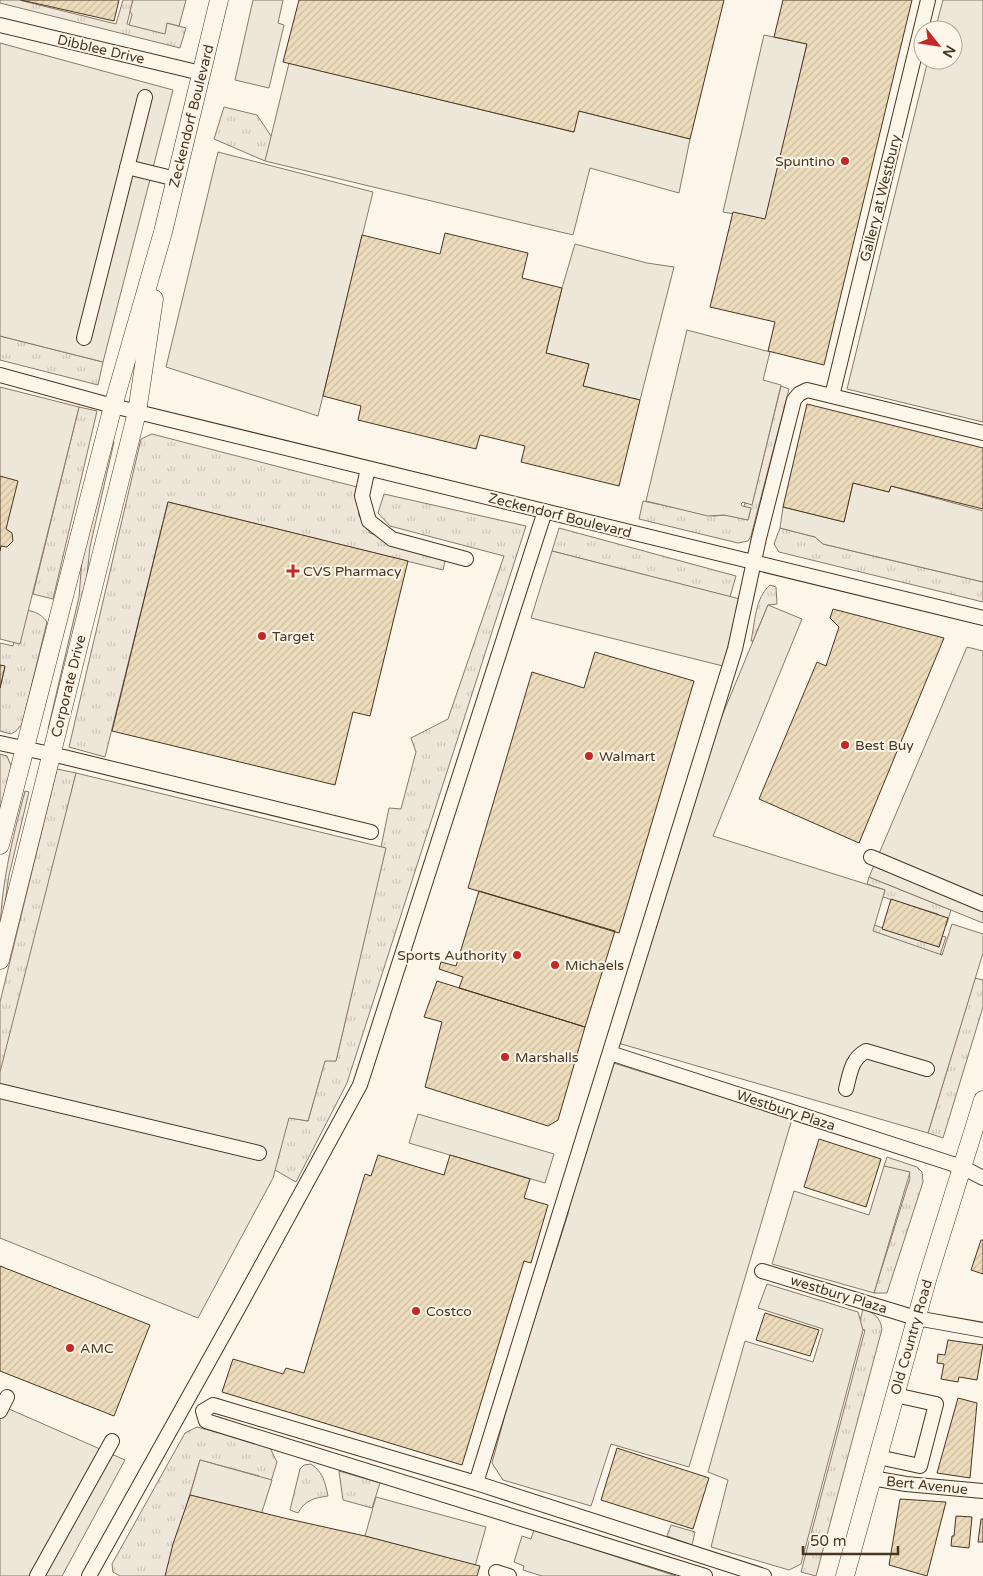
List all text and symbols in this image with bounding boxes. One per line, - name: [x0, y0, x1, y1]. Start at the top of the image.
- north arrow: [913, 20, 963, 70]
- street label: Dibblee Drive: [56, 31, 146, 68]
- text: N: [939, 42, 959, 60]
- street label: Zeckendorf Boulevard: [165, 43, 218, 190]
- street label: Gallery at Westbury: [856, 132, 905, 263]
- place label: Spuntino: [775, 153, 835, 170]
- marker: Spuntino: [839, 155, 851, 167]
- street label: Zeckendorf Boulevard: [486, 489, 633, 542]
- place label: CVS Pharmacy: [303, 563, 402, 580]
- marker: CVS Pharmacy: [287, 565, 299, 577]
- place label: Target: [272, 628, 315, 645]
- marker: Target: [256, 630, 268, 642]
- street label: Corporate Drive: [48, 633, 89, 739]
- place label: Best Buy: [855, 737, 914, 754]
- marker: Best Buy: [839, 739, 851, 751]
- place label: Walmart: [599, 748, 656, 765]
- marker: Walmart: [583, 750, 595, 762]
- place label: Sports Authority: [397, 947, 507, 964]
- marker: Sports Authority: [511, 949, 523, 961]
- place label: Michaels: [565, 957, 624, 974]
- marker: Michaels: [549, 959, 561, 971]
- place label: Marshalls: [515, 1049, 579, 1066]
- marker: Marshalls: [499, 1051, 511, 1063]
- street label: Westbury Plaza: [734, 1086, 837, 1134]
- street label: westbury Plaza: [788, 1272, 889, 1317]
- street label: Old Country Road: [887, 1278, 936, 1397]
- place label: Costco: [426, 1303, 472, 1320]
- marker: Costco: [410, 1305, 422, 1317]
- place label: AMC: [80, 1340, 114, 1357]
- marker: AMC: [64, 1342, 76, 1354]
- street label: Bert Avenue: [885, 1473, 969, 1498]
- scale bar: [803, 1524, 898, 1556]
- text: 50 m: [810, 1532, 847, 1550]

